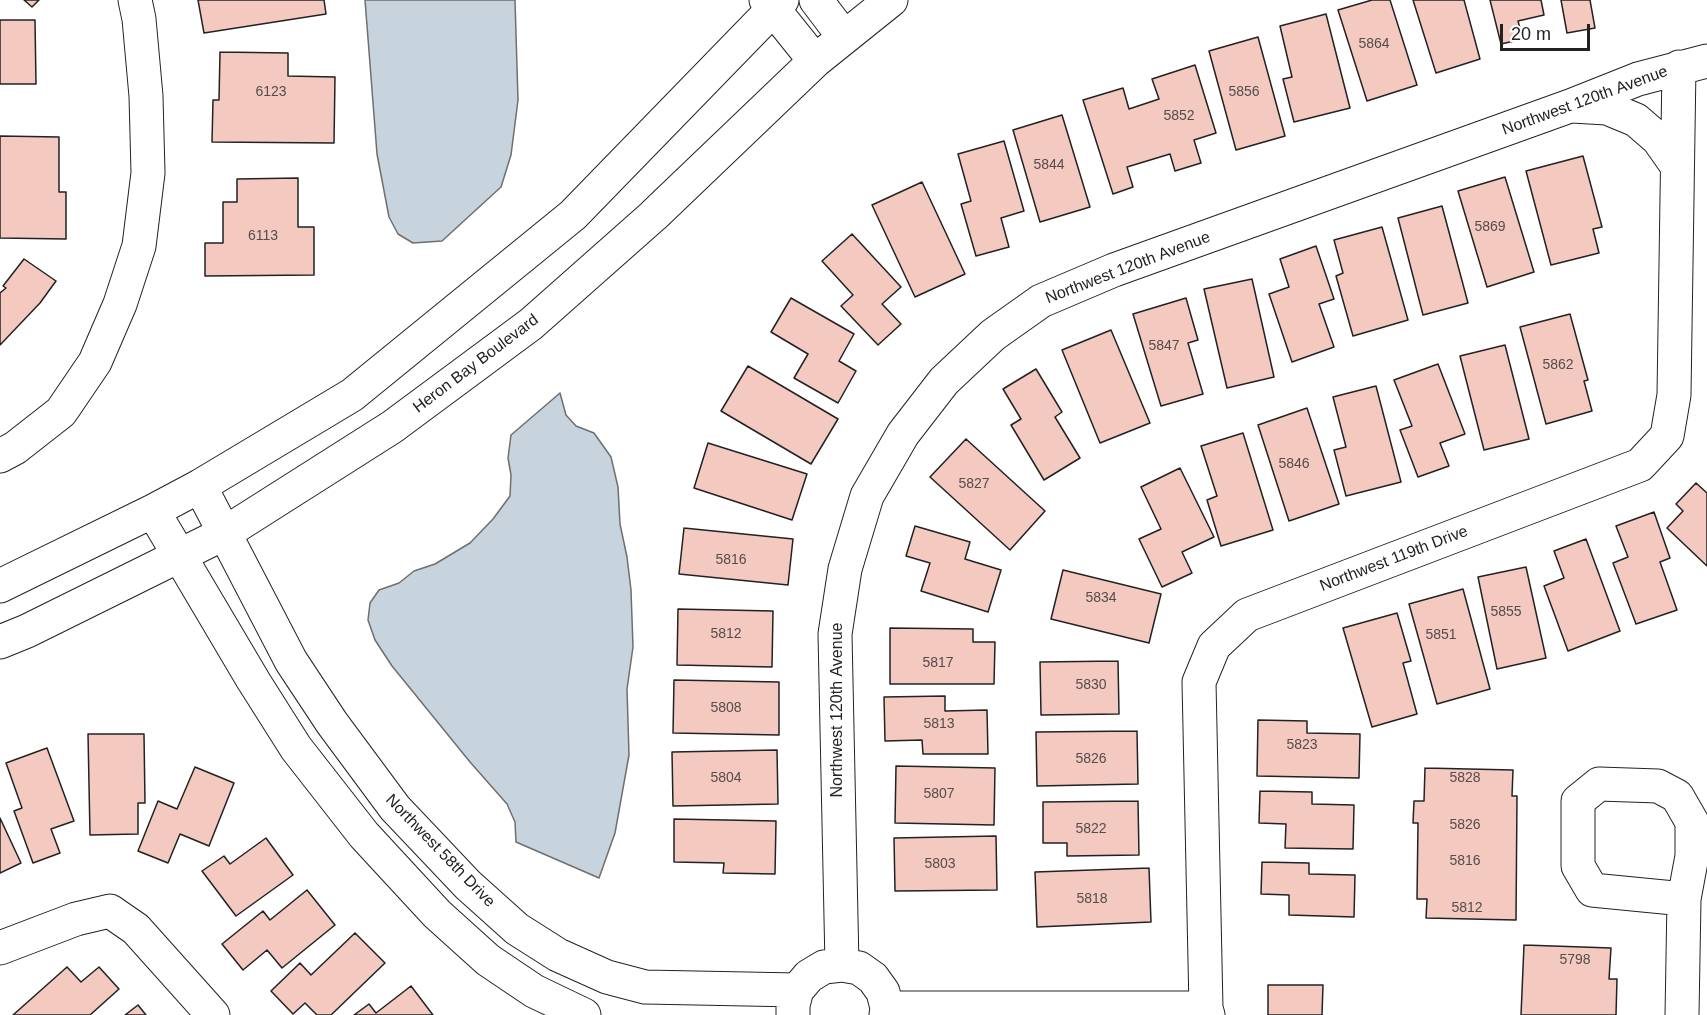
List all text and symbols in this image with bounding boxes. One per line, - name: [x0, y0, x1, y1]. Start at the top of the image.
- scale bar: [1503, 12, 1593, 50]
- text: 20 m: [1511, 24, 1551, 44]
- house number: 5864: [1358, 36, 1390, 52]
- street label: Northwest 120th Avenue: [1500, 62, 1670, 140]
- house number: 6123: [255, 84, 287, 100]
- house number: 5856: [1228, 84, 1260, 100]
- house number: 5852: [1163, 108, 1195, 124]
- house number: 5844: [1033, 157, 1065, 173]
- house number: 5869: [1474, 219, 1506, 235]
- house number: 6113: [248, 228, 278, 244]
- street label: Northwest 120th Avenue: [1043, 228, 1213, 308]
- street label: Heron Bay Boulevard: [409, 311, 543, 417]
- house number: 5847: [1148, 338, 1180, 354]
- house number: 5862: [1542, 357, 1574, 373]
- house number: 5846: [1278, 456, 1310, 472]
- house number: 5827: [958, 476, 990, 492]
- street label: Northwest 119th Drive: [1317, 522, 1471, 596]
- house number: 5816: [715, 552, 747, 568]
- house number: 5834: [1085, 590, 1117, 606]
- house number: 5855: [1490, 604, 1522, 620]
- street label: Northwest 120th Avenue: [828, 623, 848, 797]
- house number: 5812: [710, 626, 742, 642]
- house number: 5851: [1425, 627, 1457, 643]
- house number: 5817: [922, 655, 954, 671]
- house number: 5830: [1075, 677, 1107, 693]
- house number: 5808: [710, 700, 742, 716]
- house number: 5813: [923, 716, 955, 732]
- house number: 5823: [1286, 737, 1318, 753]
- house number: 5826: [1075, 751, 1107, 767]
- house number: 5804: [710, 770, 742, 786]
- house number: 5828: [1449, 770, 1481, 786]
- house number: 5807: [923, 786, 955, 802]
- street label: Northwest 58th Drive: [381, 791, 499, 911]
- house number: 5826: [1449, 817, 1481, 833]
- house number: 5822: [1075, 821, 1107, 837]
- house number: 5816: [1449, 853, 1481, 869]
- house number: 5803: [924, 856, 956, 872]
- house number: 5818: [1076, 891, 1108, 907]
- house number: 5812: [1451, 900, 1483, 916]
- house number: 5798: [1559, 952, 1591, 968]

